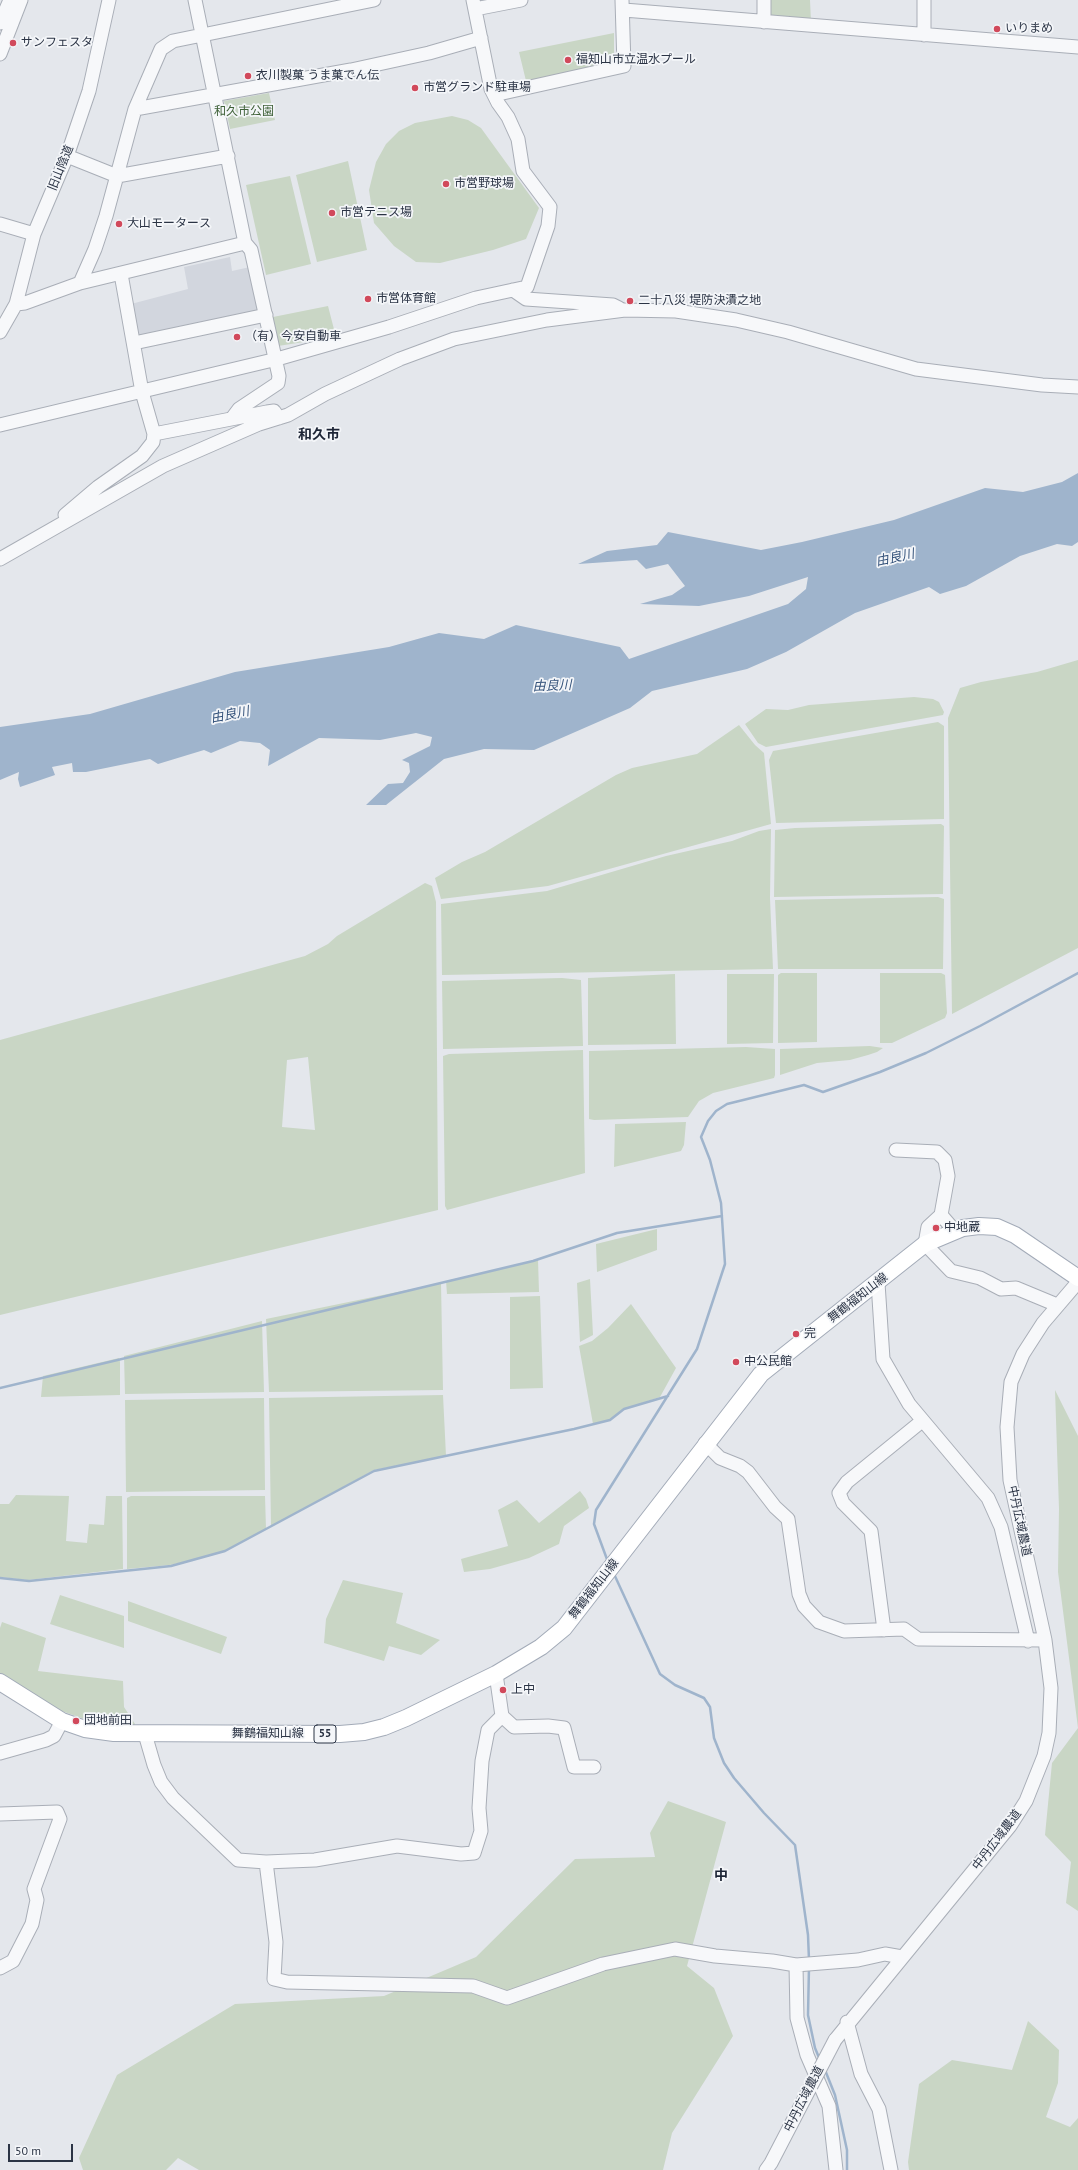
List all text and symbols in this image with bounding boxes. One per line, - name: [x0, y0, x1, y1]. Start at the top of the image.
- place label: いりまめ: [1005, 22, 1053, 36]
- marker: いりまめ: [992, 24, 1002, 34]
- place label: サンフェスタ: [21, 36, 93, 50]
- marker: サンフェスタ: [8, 38, 18, 48]
- place label: 福知山市立温水プール: [576, 53, 696, 67]
- marker: 福知山市立温水プール: [563, 55, 573, 65]
- place label: 衣川製菓 うま菓でん伝: [256, 69, 379, 83]
- marker: 衣川製菓 うま菓でん伝: [243, 71, 253, 81]
- place label: 市営グランド駐車場: [423, 81, 531, 95]
- marker: 市営グランド駐車場: [410, 83, 420, 93]
- park label: 和久市公園: [214, 105, 274, 119]
- street label: 旧山陰道: [45, 143, 77, 193]
- place label: 市営野球場: [454, 177, 514, 191]
- marker: 市営野球場: [441, 179, 451, 189]
- place label: 市営テニス場: [340, 206, 412, 220]
- marker: 市営テニス場: [327, 208, 337, 218]
- place label: 大山モータース: [127, 217, 211, 231]
- marker: 大山モータース: [114, 219, 124, 229]
- place label: 市営体育館: [376, 292, 436, 306]
- marker: 市営体育館: [363, 294, 373, 304]
- place label: 二十八災 堤防決潰之地: [638, 294, 761, 308]
- marker: 二十八災 堤防決潰之地: [625, 296, 635, 306]
- place label: （有）今安自動車: [245, 330, 341, 344]
- marker: （有）今安自動車: [232, 332, 242, 342]
- district label: 和久市: [298, 427, 340, 443]
- water label: 由良川: [874, 546, 916, 570]
- water label: 由良川: [532, 678, 572, 694]
- water label: 由良川: [209, 704, 251, 726]
- place label: 中地蔵: [944, 1221, 980, 1235]
- marker: 中地蔵: [931, 1223, 941, 1233]
- street label: 舞鶴福知山線: [825, 1270, 891, 1326]
- place label: 完: [804, 1327, 816, 1341]
- marker: 完: [791, 1329, 801, 1339]
- place label: 中公民館: [744, 1355, 792, 1369]
- marker: 中公民館: [731, 1357, 741, 1367]
- street label: 中丹広域農道: [1004, 1484, 1034, 1558]
- street label: 舞鶴福知山線: [566, 1556, 622, 1622]
- place label: 上中: [511, 1683, 535, 1697]
- marker: 上中: [498, 1685, 508, 1695]
- place label: 団地前田: [84, 1714, 132, 1728]
- marker: 団地前田: [71, 1716, 81, 1726]
- road number: 55: [314, 1725, 336, 1743]
- street label: 舞鶴福知山線: [232, 1727, 304, 1741]
- street label: 中丹広域農道: [970, 1807, 1024, 1873]
- district label: 中: [714, 1868, 728, 1884]
- street label: 中丹広域農道: [781, 2064, 827, 2134]
- scale bar: [10, 2136, 75, 2162]
- text: 50 m: [15, 2143, 41, 2158]

